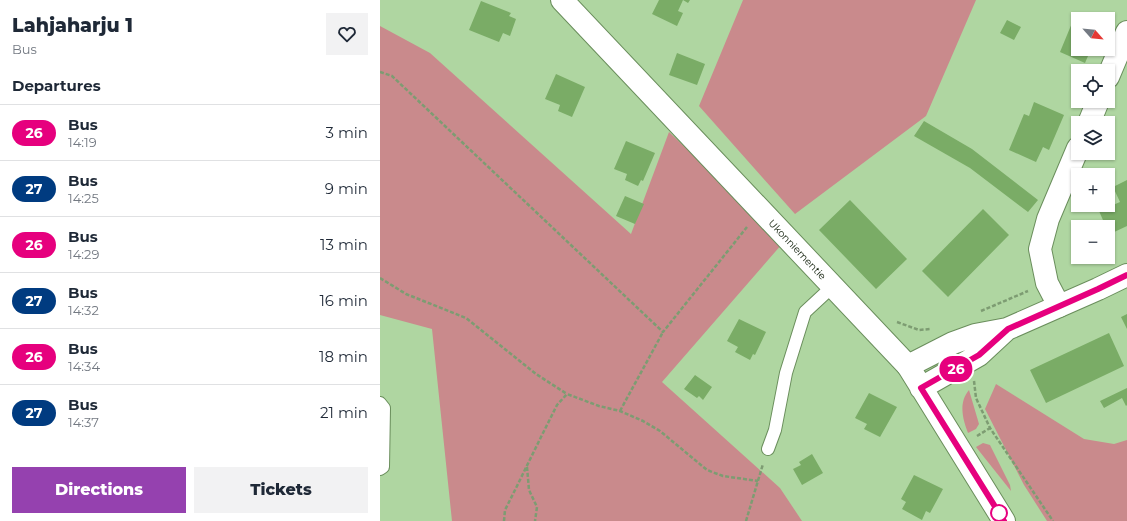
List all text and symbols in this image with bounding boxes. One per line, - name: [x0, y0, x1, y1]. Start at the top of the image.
- north arrow: [1071, 12, 1115, 56]
- map controls: [1071, 12, 1115, 264]
- button: heart: [326, 13, 368, 55]
- text: Lahjaharju 1: [12, 14, 133, 37]
- text: Bus: [12, 41, 37, 57]
- button: locate: [1071, 64, 1115, 108]
- text: Departures: [12, 76, 101, 95]
- text: Bus: [68, 115, 98, 134]
- button: layers: [1071, 116, 1115, 160]
- text: 3 min: [326, 123, 368, 142]
- text: 26: [25, 124, 43, 142]
- text: 14:19: [68, 134, 97, 150]
- button: +: [1071, 168, 1115, 212]
- text: Bus: [68, 171, 98, 190]
- text: 9 min: [325, 179, 368, 198]
- text: 27: [26, 180, 42, 198]
- text: 14:25: [68, 190, 99, 206]
- street label: Ukonniementie: [766, 216, 829, 282]
- button: −: [1071, 220, 1115, 264]
- text: Bus: [68, 227, 98, 246]
- text: 13 min: [320, 235, 368, 254]
- text: 26: [25, 236, 43, 254]
- text: 14:29: [68, 246, 99, 262]
- text: Bus: [68, 283, 98, 302]
- text: 16 min: [319, 291, 368, 310]
- text: 27: [26, 292, 42, 310]
- text: 14:32: [68, 302, 99, 318]
- text: Bus: [68, 339, 98, 358]
- text: 18 min: [319, 347, 368, 366]
- text: 26: [25, 348, 43, 366]
- line badge: 26: [938, 356, 974, 382]
- text: 14:34: [68, 358, 100, 374]
- text: 26: [947, 360, 965, 378]
- text: Bus: [68, 395, 98, 414]
- text: 21 min: [320, 403, 368, 422]
- text: 27: [26, 404, 42, 422]
- text: 14:37: [68, 414, 99, 430]
- button: Directions: [12, 467, 186, 513]
- button: Tickets: [194, 467, 368, 513]
- unlabelled marker: [990, 504, 1008, 521]

